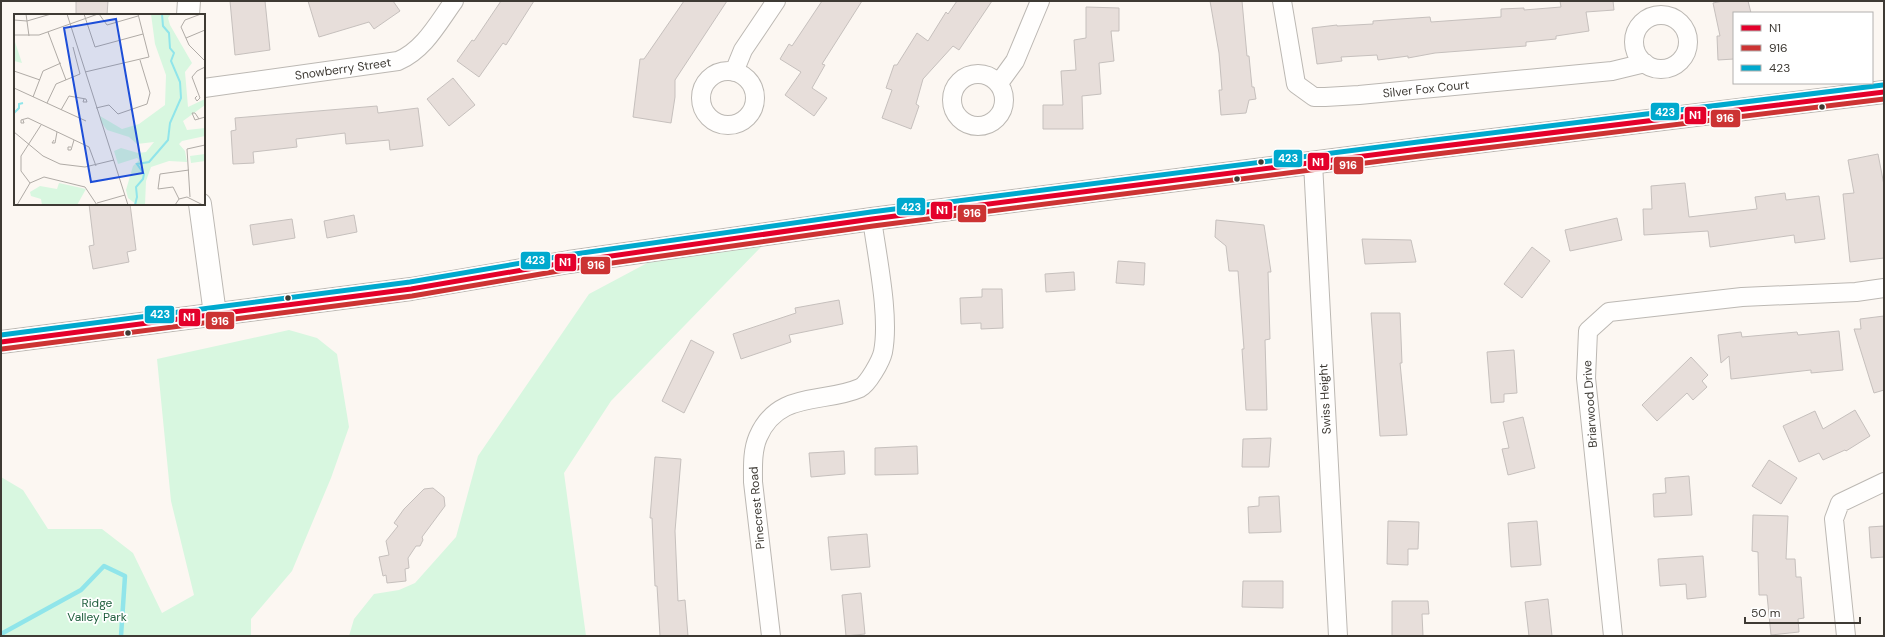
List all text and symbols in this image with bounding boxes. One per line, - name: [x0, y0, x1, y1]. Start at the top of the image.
- legend: [1733, 12, 1873, 84]
- inset map: [14, 14, 205, 205]
- text: N1: [1769, 20, 1781, 36]
- text: 916: [1769, 40, 1788, 56]
- street label: Snowberry Street: [294, 54, 392, 84]
- text: 423: [1769, 60, 1790, 76]
- street label: Silver Fox Court: [1382, 76, 1470, 101]
- line badge: 423: [1650, 102, 1680, 121]
- unlabelled marker: [1817, 102, 1827, 112]
- text: 423: [1655, 105, 1675, 119]
- line badge: N1: [1684, 106, 1707, 125]
- text: N1: [1689, 108, 1701, 122]
- line badge: 916: [1710, 109, 1741, 128]
- text: 916: [1716, 111, 1734, 125]
- line badge: 423: [1273, 149, 1303, 168]
- text: 423: [1278, 151, 1298, 165]
- line badge: N1: [1307, 152, 1330, 171]
- text: N1: [1312, 155, 1324, 169]
- line badge: 916: [1333, 156, 1364, 175]
- unlabelled marker: [1256, 157, 1266, 167]
- text: 916: [1339, 158, 1357, 172]
- unlabelled marker: [1232, 174, 1242, 184]
- line badge: 423: [896, 197, 926, 216]
- text: 423: [901, 200, 921, 214]
- line badge: N1: [930, 201, 953, 220]
- text: N1: [936, 203, 948, 217]
- line badge: 916: [957, 204, 987, 223]
- text: 916: [963, 206, 981, 220]
- line badge: 423: [520, 251, 551, 270]
- text: 423: [525, 253, 545, 267]
- line badge: N1: [554, 253, 577, 272]
- text: N1: [559, 255, 571, 269]
- line badge: 916: [580, 256, 611, 275]
- text: 916: [587, 258, 605, 272]
- unlabelled marker: [283, 293, 293, 303]
- line badge: 423: [144, 305, 175, 324]
- text: 423: [150, 307, 170, 321]
- line badge: N1: [178, 308, 201, 327]
- text: N1: [183, 310, 195, 324]
- line badge: 916: [205, 311, 235, 330]
- text: 916: [211, 314, 229, 328]
- unlabelled marker: [123, 328, 133, 338]
- street label: Briarwood Drive: [1579, 359, 1601, 448]
- street label: Swiss Height: [1315, 363, 1335, 435]
- street label: Pinecrest Road: [745, 466, 769, 550]
- park label: Ridge Valley Park: [67, 595, 127, 625]
- scale bar: [1745, 599, 1860, 625]
- text: 50 m: [1751, 605, 1780, 621]

